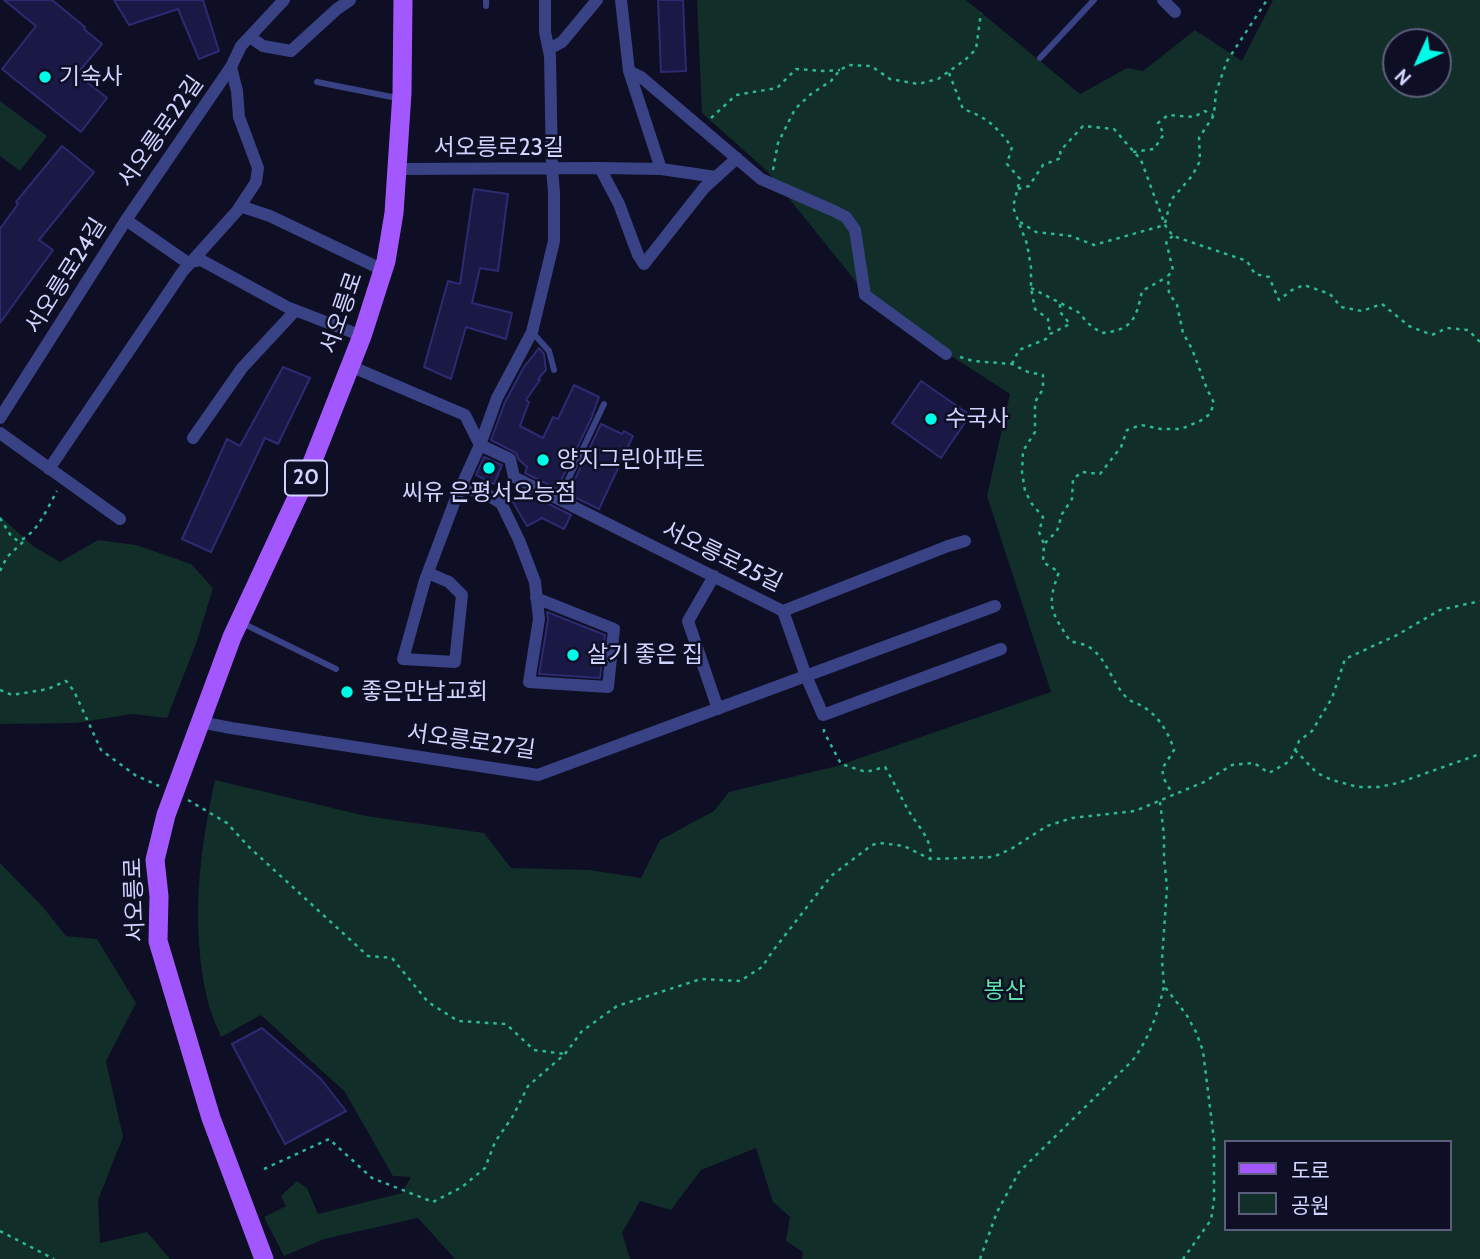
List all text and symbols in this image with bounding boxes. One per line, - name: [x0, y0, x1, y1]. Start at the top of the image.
- north arrow: [1382, 28, 1452, 98]
- place label: 기숙사: [59, 63, 122, 91]
- text: N: [1390, 64, 1416, 90]
- marker: 기숙사: [37, 69, 53, 85]
- street label: 서오릉로22길: [112, 71, 210, 193]
- street label: 서오릉로23길: [434, 134, 564, 162]
- street label: 서오릉로24길: [20, 213, 112, 339]
- street label: 서오릉로: [315, 268, 369, 358]
- place label: 수국사: [945, 405, 1008, 433]
- marker: 수국사: [923, 411, 939, 427]
- place label: 양지그린아파트: [557, 446, 705, 474]
- marker: 양지그린아파트: [535, 452, 551, 468]
- marker: 씨유 은평서오능점: [481, 460, 497, 476]
- road number: 20: [285, 461, 327, 496]
- place label: 씨유 은평서오능점: [402, 479, 576, 507]
- street label: 서오릉로25길: [657, 516, 787, 598]
- place label: 살기 좋은 집: [587, 641, 703, 669]
- marker: 살기 좋은 집: [565, 647, 581, 663]
- place label: 좋은만남교회: [361, 678, 488, 706]
- marker: 좋은만남교회: [339, 684, 355, 700]
- street label: 서오릉로27길: [405, 719, 537, 765]
- street label: 서오릉로: [120, 857, 150, 943]
- park label: 봉산: [984, 977, 1026, 1005]
- legend: [1224, 1140, 1452, 1231]
- text: 도로: [1291, 1158, 1330, 1183]
- text: 공원: [1291, 1193, 1330, 1218]

